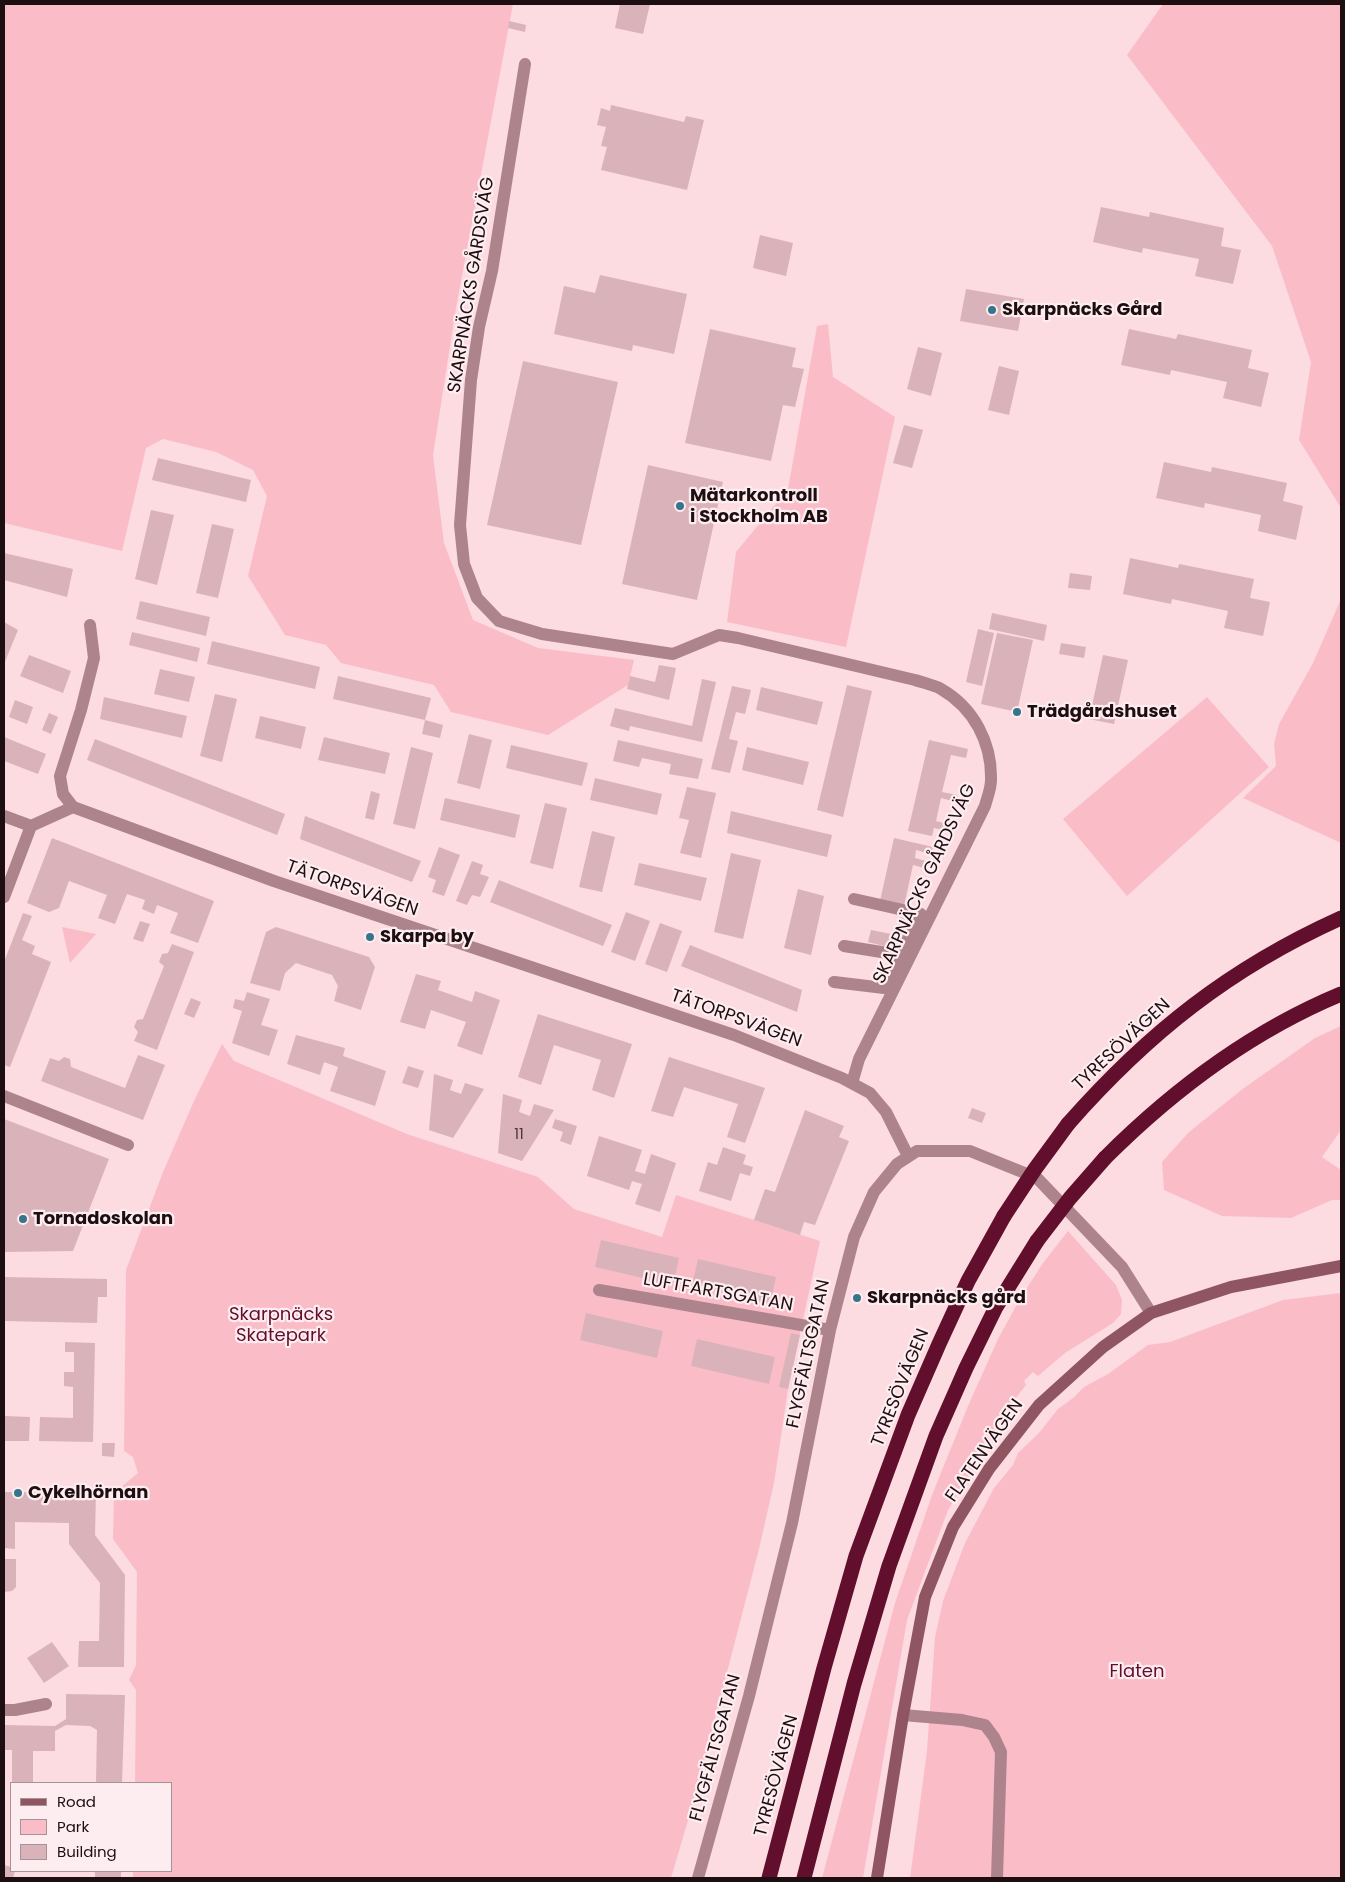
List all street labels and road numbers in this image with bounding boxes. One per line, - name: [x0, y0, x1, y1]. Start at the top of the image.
- street label: SKARPNÄCKS GÅRDSVÄG: [444, 175, 500, 395]
- street label: SKARPNÄCKS GÅRDSVÄG: [869, 780, 981, 988]
- street label: TÄTORPSVÄGEN: [283, 856, 421, 922]
- street label: TÄTORPSVÄGEN: [668, 985, 804, 1053]
- street label: TYRESÖVÄGEN: [1069, 994, 1175, 1096]
- street label: LUFTFARTSGATAN: [641, 1269, 795, 1317]
- street label: FLYGFÄLTSGATAN: [783, 1278, 835, 1430]
- street label: TYRESÖVÄGEN: [868, 1326, 934, 1450]
- street label: FLATENVÄGEN: [942, 1395, 1028, 1507]
- street label: FLYGFÄLTSGATAN: [686, 1672, 746, 1824]
- street label: TYRESÖVÄGEN: [750, 1713, 804, 1839]

